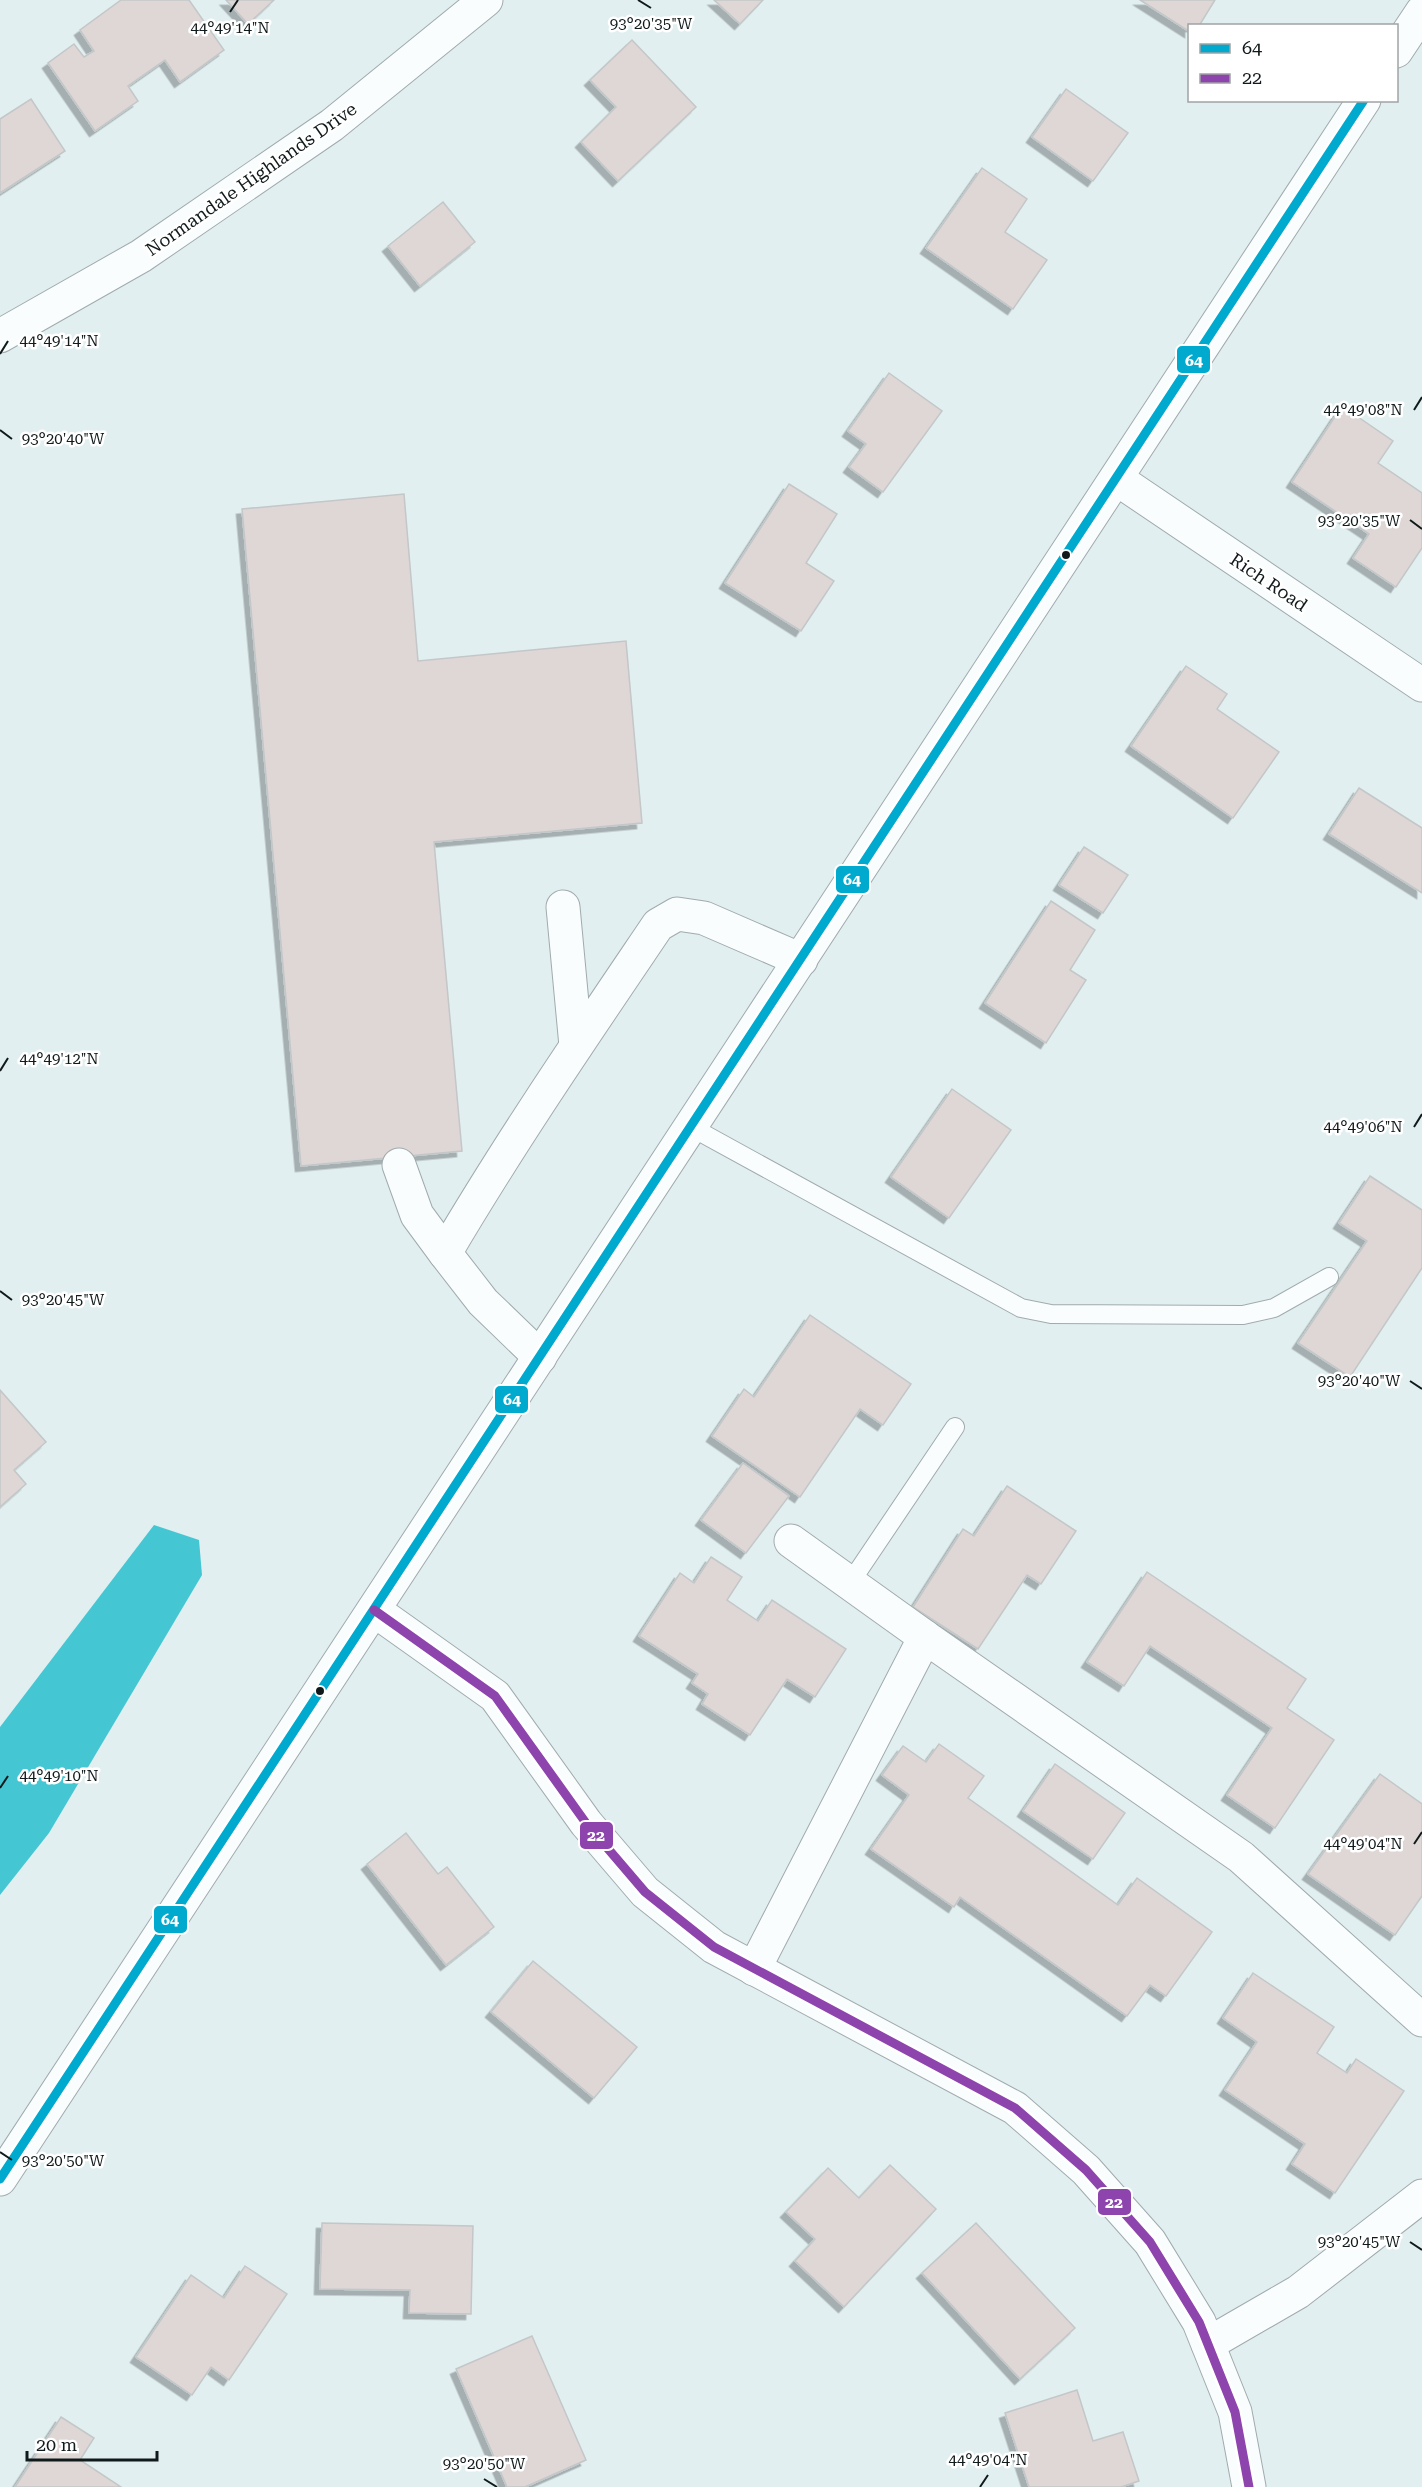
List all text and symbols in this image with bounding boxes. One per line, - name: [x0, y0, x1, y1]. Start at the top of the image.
- text: 93°20'35"W: [610, 15, 693, 33]
- text: 44°49'14"N: [190, 19, 270, 37]
- legend: [1188, 24, 1398, 102]
- text: 64: [1242, 37, 1262, 58]
- text: 22: [1242, 67, 1262, 88]
- street label: Normandale Highlands Drive: [142, 98, 361, 260]
- text: 44°49'14"N: [19, 332, 99, 350]
- line badge: 64: [1176, 345, 1211, 374]
- text: 64: [1185, 351, 1203, 370]
- text: 44°49'08"N: [1323, 401, 1403, 419]
- text: 93°20'40"W: [22, 430, 105, 448]
- text: 93°20'35"W: [1318, 512, 1401, 530]
- street label: Rich Road: [1226, 548, 1312, 616]
- unlabelled marker: [1060, 549, 1072, 561]
- line badge: 64: [835, 865, 870, 894]
- text: 64: [843, 870, 861, 889]
- text: 44°49'12"N: [19, 1050, 99, 1068]
- text: 44°49'06"N: [1323, 1118, 1403, 1136]
- text: 93°20'45"W: [22, 1291, 105, 1309]
- text: 93°20'40"W: [1318, 1372, 1401, 1390]
- line badge: 64: [494, 1385, 529, 1414]
- text: 64: [503, 1390, 521, 1409]
- unlabelled marker: [314, 1685, 326, 1697]
- text: 44°49'10"N: [19, 1767, 99, 1785]
- line badge: 22: [579, 1821, 614, 1850]
- text: 22: [587, 1826, 605, 1845]
- text: 44°49'04"N: [1323, 1835, 1403, 1853]
- line badge: 64: [153, 1905, 188, 1934]
- text: 64: [161, 1910, 179, 1929]
- text: 93°20'50"W: [22, 2152, 105, 2170]
- line badge: 22: [1097, 2188, 1132, 2216]
- text: 22: [1105, 2193, 1123, 2212]
- text: 93°20'45"W: [1318, 2233, 1401, 2251]
- scale bar: [27, 2424, 158, 2462]
- text: 20 m: [36, 2434, 77, 2455]
- text: 44°49'04"N: [948, 2451, 1028, 2469]
- text: 93°20'50"W: [443, 2455, 526, 2473]

